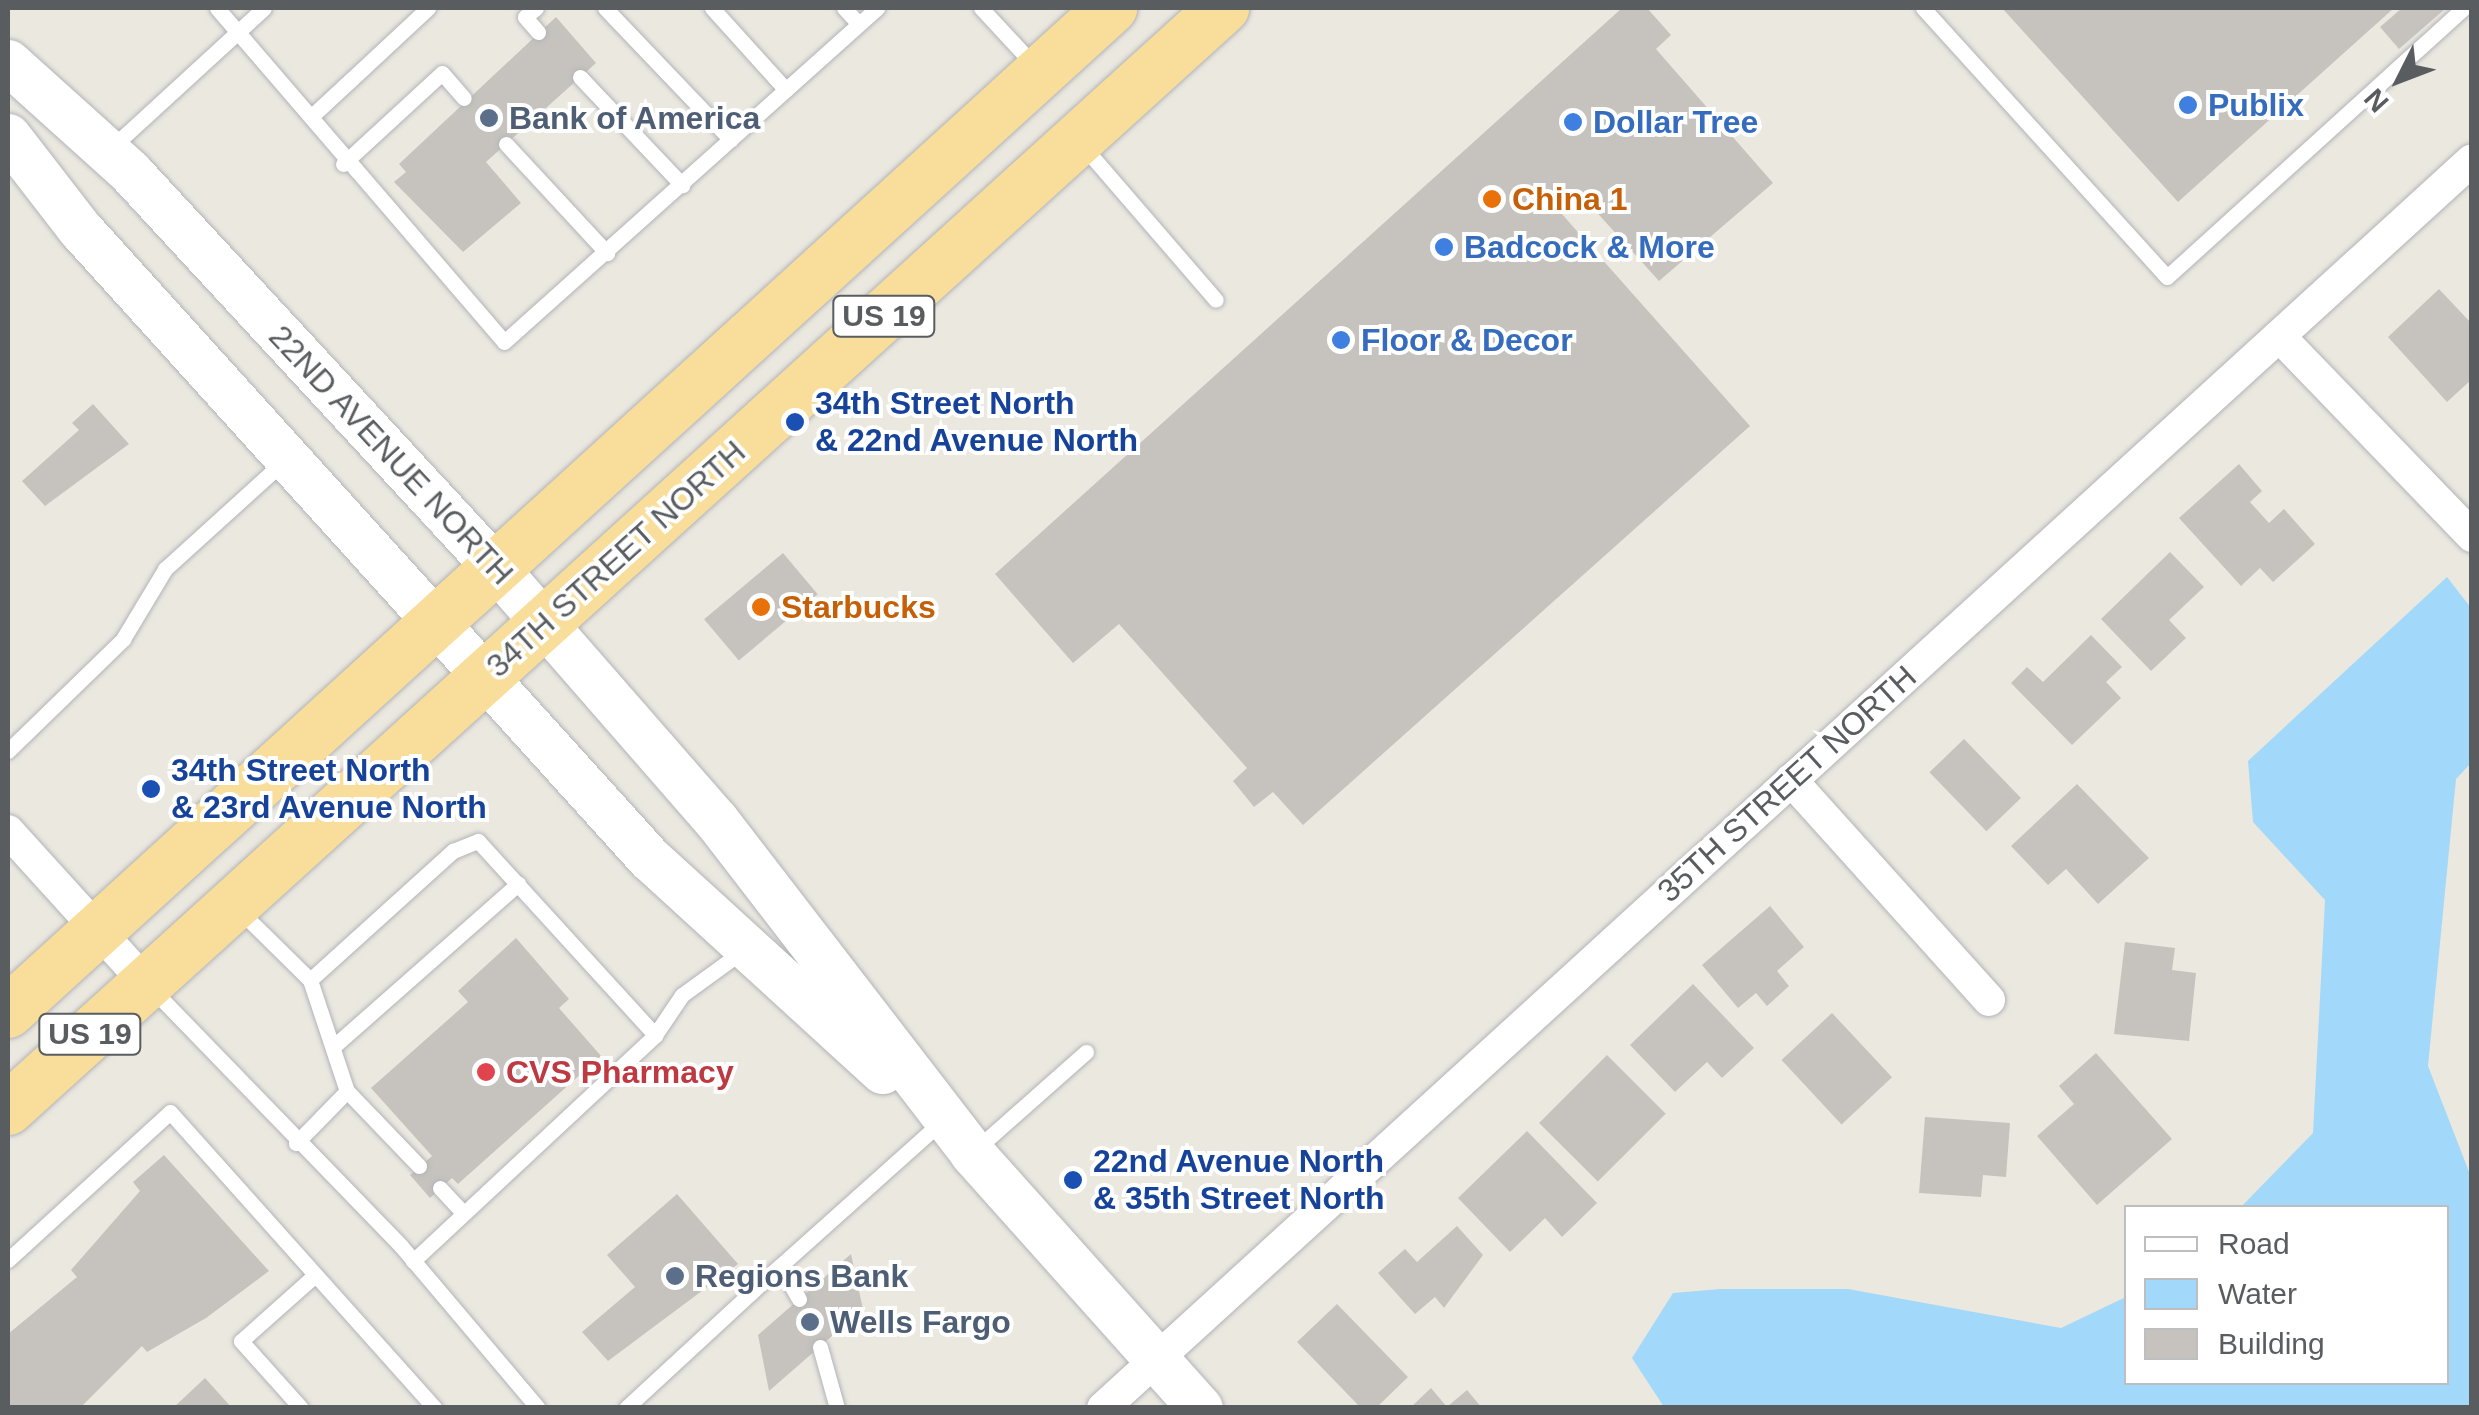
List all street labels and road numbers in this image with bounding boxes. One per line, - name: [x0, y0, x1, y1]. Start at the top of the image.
- road number: US 19: [832, 291, 936, 341]
- street label: 22ND AVENUE NORTH: [260, 317, 522, 593]
- street label: 34TH STREET NORTH: [479, 433, 753, 685]
- street label: 35TH STREET NORTH: [1650, 658, 1924, 910]
- road number: US 19: [38, 1009, 142, 1059]

